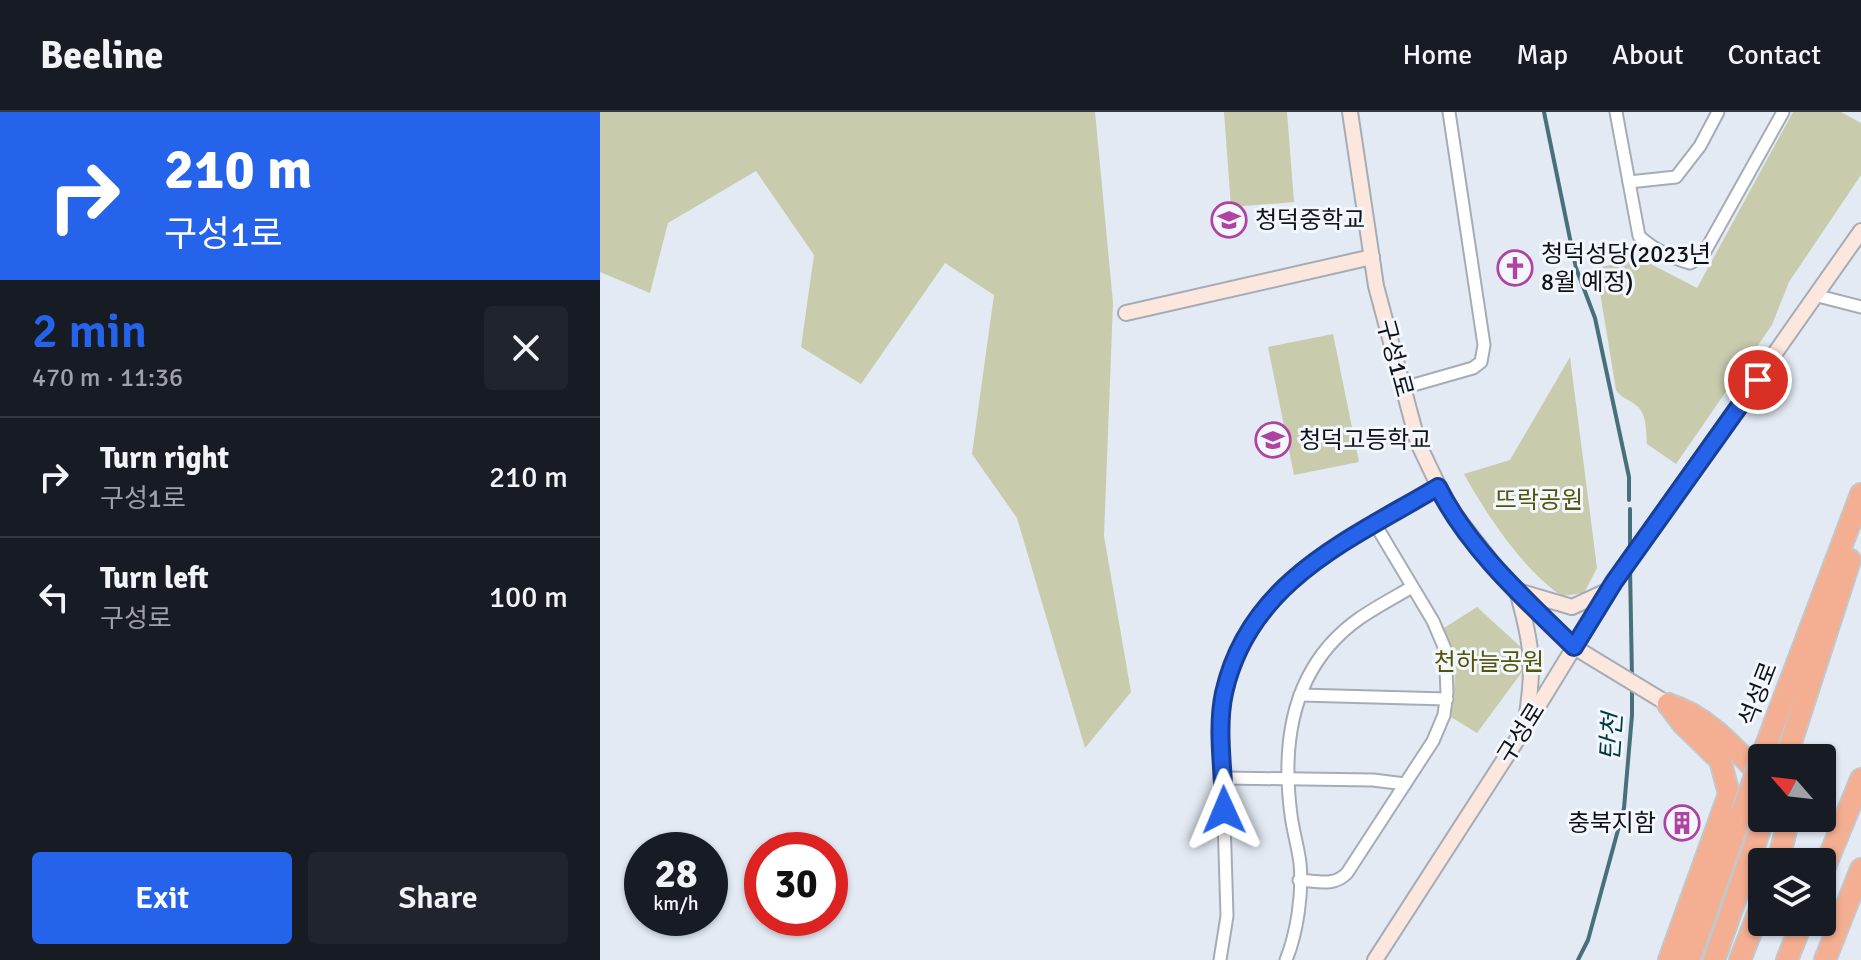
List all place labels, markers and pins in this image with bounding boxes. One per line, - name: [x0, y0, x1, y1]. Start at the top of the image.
- school or university icon: 청덕중학교: [1210, 201, 1248, 239]
- place label: 청덕중학교: [1255, 205, 1365, 235]
- place label: 청덕성당(2023년 8월 예정): [1541, 239, 1711, 297]
- church icon: 청덕성당(2023년 8월 예정): [1496, 249, 1534, 287]
- pin: [1724, 346, 1792, 414]
- school or university icon: 청덕고등학교: [1254, 421, 1292, 459]
- place label: 청덕고등학교: [1299, 425, 1431, 455]
- building icon: 충북지함: [1663, 804, 1701, 842]
- place label: 충북지함: [1568, 808, 1656, 838]

